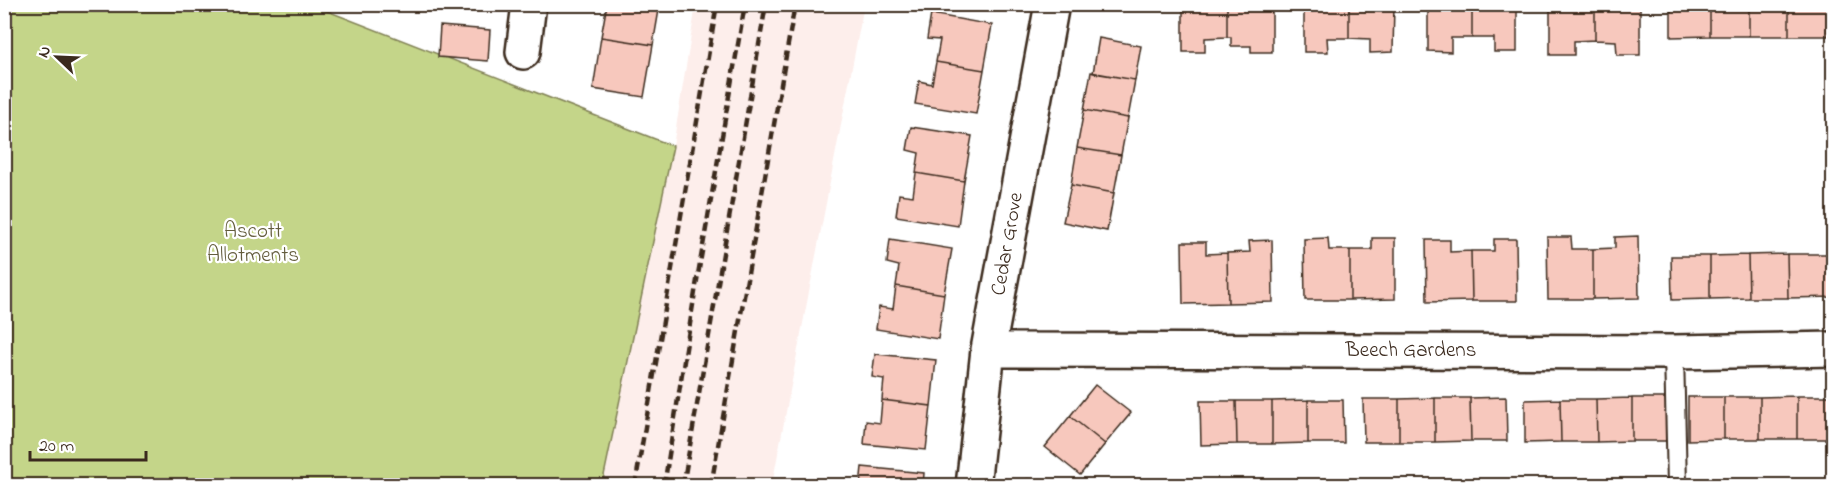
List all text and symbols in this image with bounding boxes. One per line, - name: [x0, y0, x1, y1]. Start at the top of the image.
- north arrow: [27, 27, 87, 87]
- text: N: [32, 42, 58, 62]
- street label: Cedar Grove: [984, 189, 1032, 298]
- park label: Ascott Allotments: [207, 217, 299, 271]
- street label: Beech Gardens: [1345, 336, 1476, 366]
- scale bar: [30, 424, 146, 462]
- text: 20 m: [39, 434, 74, 460]

